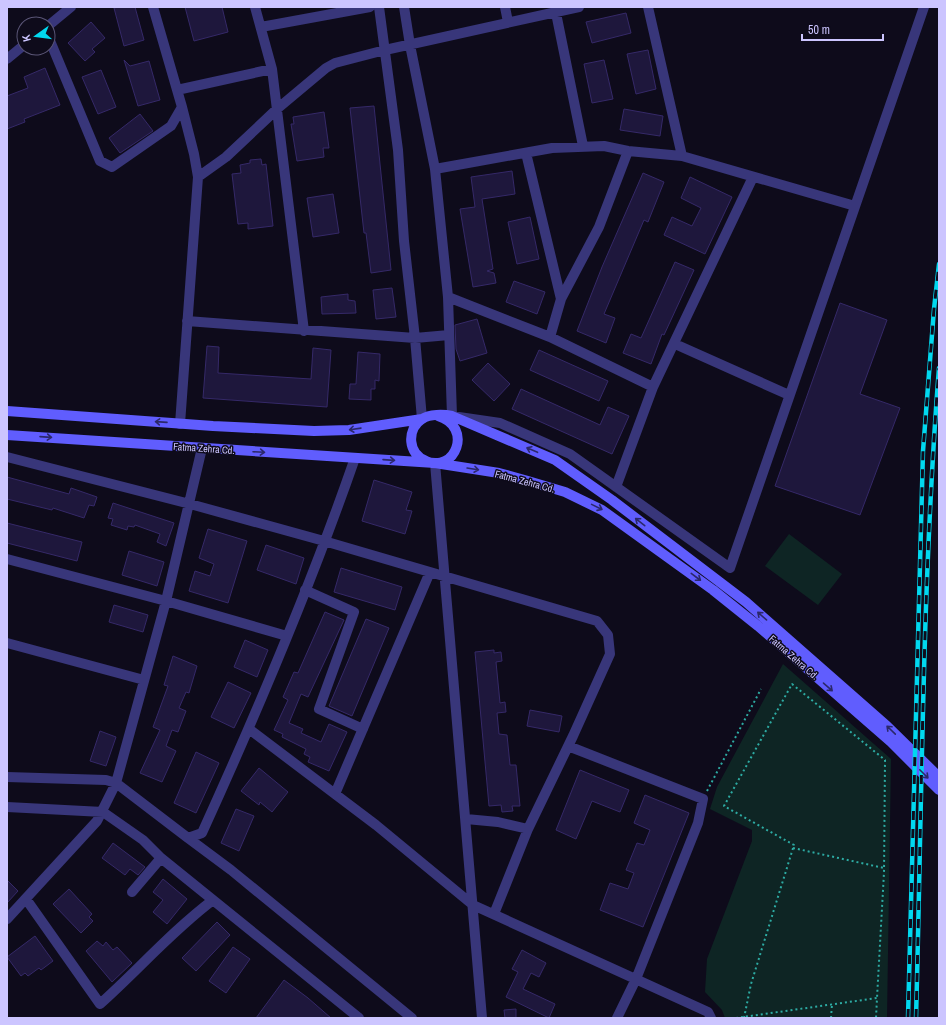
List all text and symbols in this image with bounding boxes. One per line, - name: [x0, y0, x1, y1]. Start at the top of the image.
- north arrow: [16, 16, 56, 56]
- scale bar: [802, 16, 883, 42]
- text: 50 m: [808, 22, 830, 38]
- text: K: [19, 33, 34, 43]
- one-way arrow: [154, 419, 167, 426]
- one-way arrow: [349, 425, 362, 433]
- one-way arrow: [39, 434, 52, 441]
- street label: Fatma Zehra Cd.: [173, 440, 235, 457]
- one-way arrow: [526, 445, 538, 453]
- one-way arrow: [252, 448, 265, 455]
- one-way arrow: [382, 456, 395, 463]
- one-way arrow: [467, 465, 480, 473]
- street label: Fatma Zehra Cd.: [493, 467, 556, 496]
- one-way arrow: [591, 504, 603, 512]
- one-way arrow: [634, 517, 645, 526]
- one-way arrow: [690, 573, 701, 582]
- one-way arrow: [757, 612, 767, 621]
- street label: Fatma Zehra Cd.: [766, 632, 821, 682]
- one-way arrow: [823, 683, 833, 692]
- one-way arrow: [886, 725, 896, 735]
- one-way arrow: [919, 769, 929, 779]

